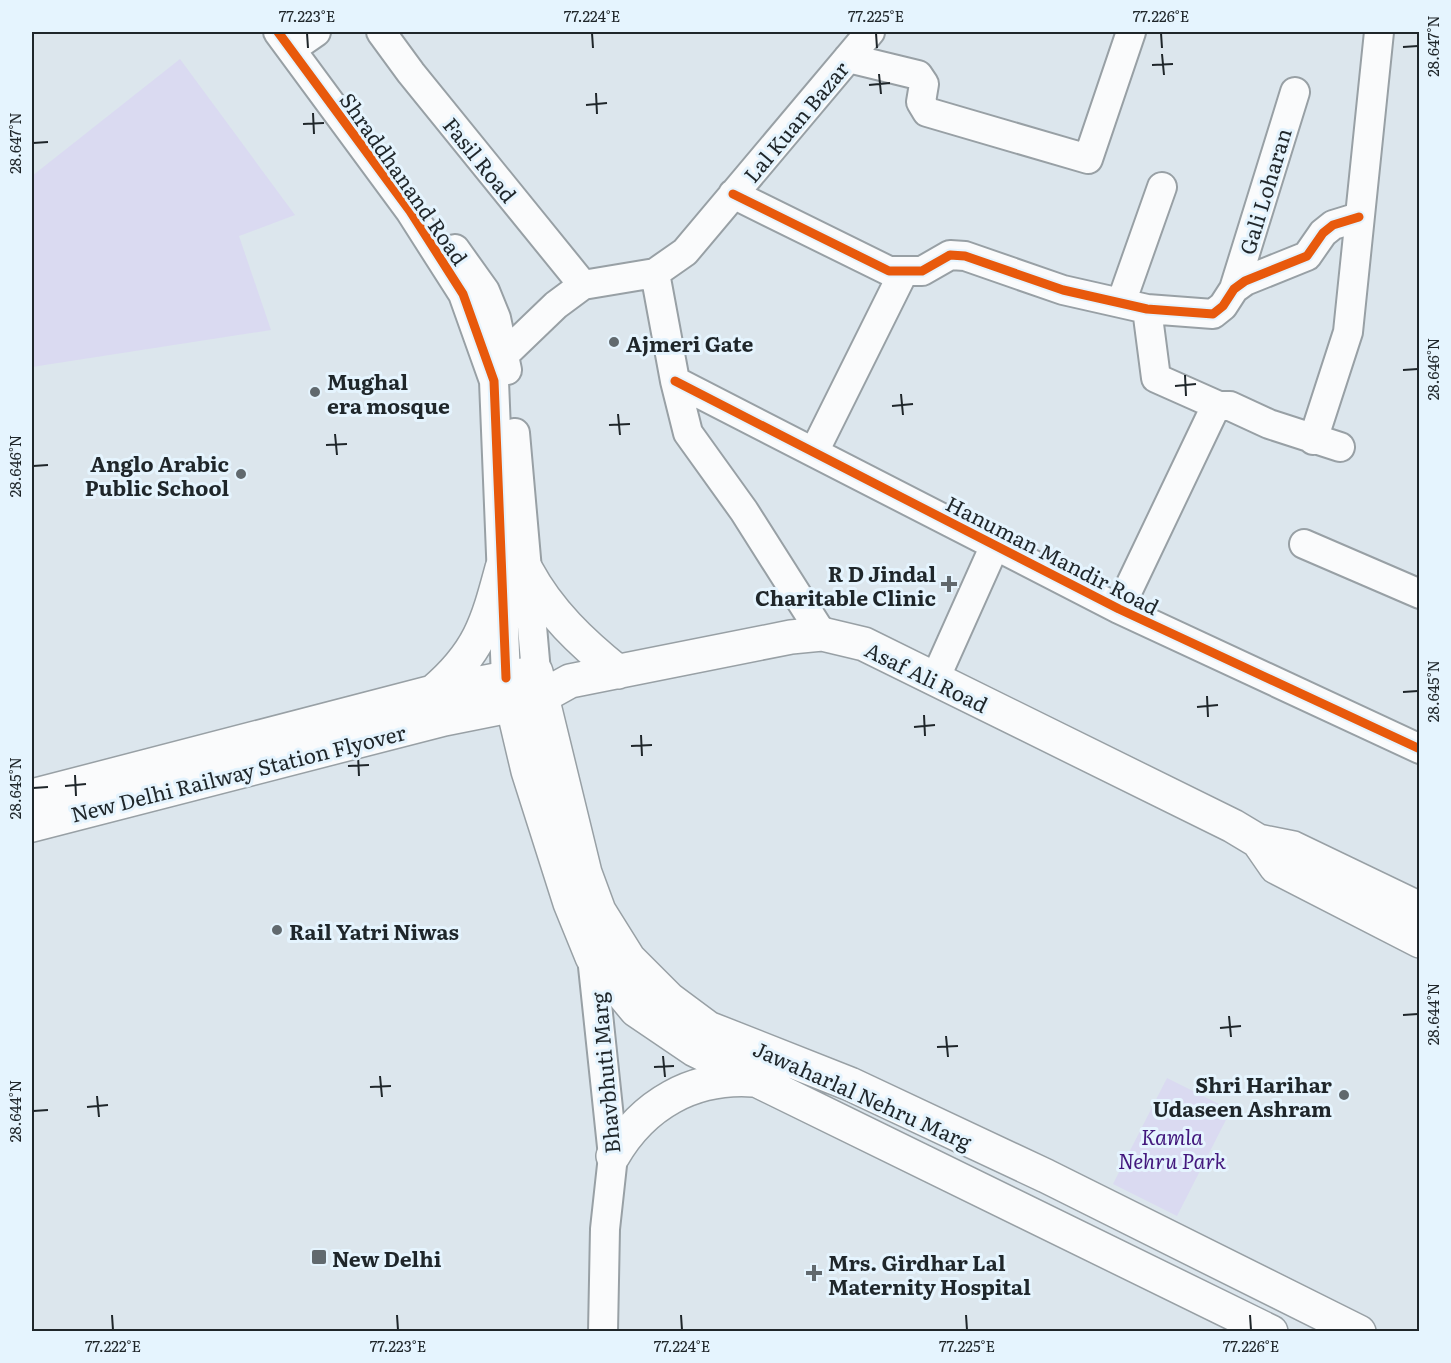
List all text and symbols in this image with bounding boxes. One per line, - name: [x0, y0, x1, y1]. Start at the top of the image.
- text: 77.223°E: [279, 4, 335, 27]
- text: 77.224°E: [564, 4, 620, 27]
- text: 77.225°E: [848, 4, 904, 27]
- text: 77.226°E: [1133, 4, 1189, 27]
- text: 28.647°N: [1421, 15, 1444, 77]
- street label: Lal Kuan Bazar: [735, 54, 855, 188]
- street label: Shraddhanand Road: [334, 85, 476, 271]
- street label: Fasil Road: [437, 110, 525, 208]
- text: 28.647°N: [3, 112, 26, 174]
- street label: Gali Loharan: [1230, 124, 1298, 258]
- place label: Ajmeri Gate: [626, 327, 753, 358]
- marker: Ajmeri Gate: [607, 335, 621, 349]
- text: 28.646°N: [1421, 338, 1444, 400]
- place label: Mughal era mosque: [327, 365, 450, 420]
- marker: Mughal era mosque: [308, 385, 322, 399]
- text: 28.646°N: [3, 435, 26, 497]
- place label: Anglo Arabic Public School: [85, 447, 229, 502]
- marker: Anglo Arabic Public School: [234, 467, 248, 481]
- street label: Hanuman Mandir Road: [941, 487, 1165, 621]
- place label: R D Jindal Charitable Clinic: [755, 557, 936, 612]
- marker: R D Jindal Charitable Clinic: [940, 575, 958, 593]
- street label: Asaf Ali Road: [860, 633, 994, 719]
- text: 28.645°N: [1421, 660, 1444, 722]
- street label: New Delhi Railway Station Flyover: [67, 715, 409, 829]
- text: 28.645°N: [3, 757, 26, 819]
- place label: Rail Yatri Niwas: [289, 915, 459, 946]
- marker: Rail Yatri Niwas: [270, 923, 284, 937]
- text: 28.644°N: [1421, 983, 1444, 1045]
- street label: Bhavbhuti Marg: [581, 991, 626, 1155]
- street label: Jawaharlal Nehru Marg: [749, 1032, 977, 1156]
- place label: Shri Harihar Udaseen Ashram: [1153, 1068, 1333, 1123]
- text: 28.644°N: [3, 1080, 26, 1142]
- marker: Shri Harihar Udaseen Ashram: [1337, 1088, 1351, 1102]
- park label: Kamla Nehru Park: [1118, 1120, 1226, 1175]
- place label: New Delhi: [332, 1242, 442, 1273]
- place label: Mrs. Girdhar Lal Maternity Hospital: [828, 1246, 1031, 1301]
- marker: New Delhi: [310, 1248, 328, 1266]
- marker: Mrs. Girdhar Lal Maternity Hospital: [805, 1264, 823, 1282]
- text: 77.222°E: [85, 1334, 141, 1357]
- text: 77.223°E: [370, 1334, 426, 1357]
- text: 77.224°E: [654, 1334, 710, 1357]
- text: 77.225°E: [939, 1334, 995, 1357]
- text: 77.226°E: [1223, 1334, 1279, 1357]

